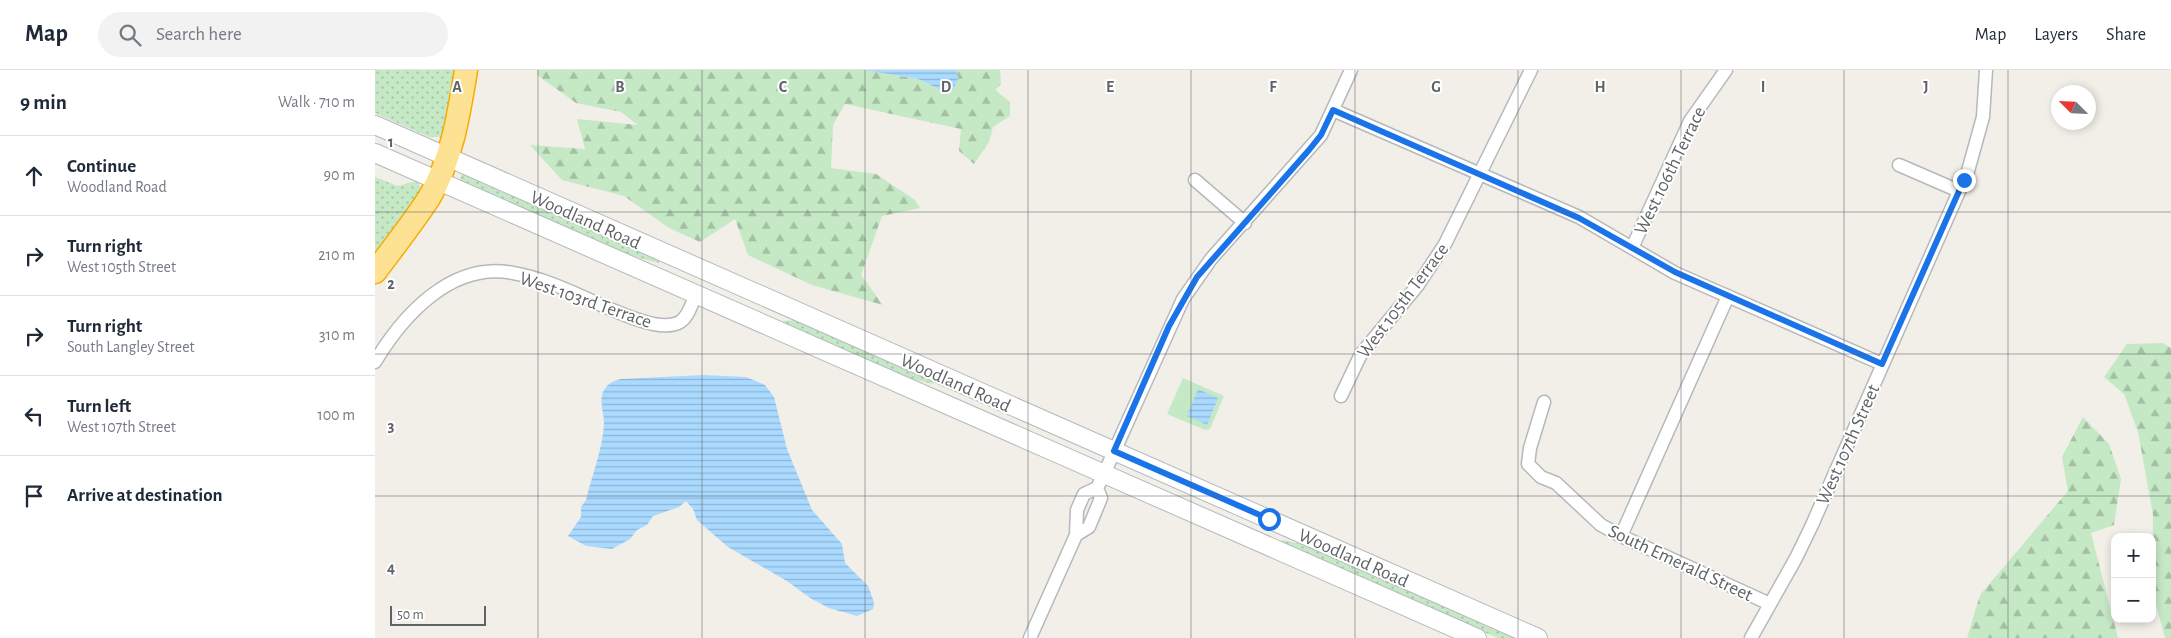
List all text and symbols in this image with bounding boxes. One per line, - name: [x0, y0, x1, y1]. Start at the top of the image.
- search box: [98, 12, 448, 57]
- icon: search: [116, 21, 144, 49]
- text: Map: [25, 22, 68, 46]
- text: Search here: [156, 25, 242, 44]
- text: Map: [1975, 26, 2006, 44]
- text: Layers: [2034, 26, 2078, 44]
- text: Share: [2106, 26, 2146, 44]
- text: A: [452, 79, 462, 95]
- text: B: [615, 79, 625, 95]
- text: C: [779, 79, 788, 95]
- text: D: [941, 79, 952, 95]
- text: E: [1106, 79, 1114, 95]
- text: F: [1269, 79, 1277, 95]
- text: G: [1431, 79, 1441, 95]
- text: H: [1594, 79, 1606, 95]
- text: I: [1761, 79, 1765, 95]
- text: J: [1923, 79, 1929, 95]
- north arrow: [2051, 85, 2096, 130]
- text: 9 min: [20, 92, 67, 113]
- text: Walk · 710 m: [278, 94, 355, 110]
- street label: West 106th Terrace: [1631, 104, 1709, 237]
- text: 1: [388, 134, 394, 150]
- text: Continue: [67, 157, 136, 176]
- icon: ahead: [20, 162, 48, 190]
- text: 90 m: [324, 167, 355, 183]
- route end: [1953, 169, 1976, 192]
- text: Woodland Road: [67, 179, 167, 195]
- street label: Woodland Road: [527, 188, 644, 253]
- text: Turn right: [67, 237, 142, 256]
- street label: West 105th Terrace: [1354, 240, 1452, 362]
- icon: right: [20, 242, 48, 270]
- text: 210 m: [318, 247, 355, 263]
- text: West 105th Street: [67, 259, 176, 275]
- street label: West 103rd Terrace: [517, 269, 654, 332]
- text: 2: [387, 276, 395, 292]
- text: Turn right: [67, 317, 142, 336]
- icon: right: [20, 322, 48, 350]
- text: 310 m: [319, 327, 355, 343]
- text: South Langley Street: [67, 339, 195, 355]
- street label: Woodland Road: [897, 351, 1014, 416]
- street label: West 107th Street: [1813, 382, 1883, 508]
- text: Turn left: [67, 397, 131, 416]
- icon: left: [20, 402, 48, 430]
- text: 100 m: [317, 407, 355, 423]
- text: 3: [388, 418, 395, 434]
- text: West 107th Street: [67, 419, 176, 435]
- icon: arrive: [20, 482, 48, 510]
- text: Arrive at destination: [67, 486, 223, 505]
- route start: [1258, 508, 1281, 531]
- street label: South Emerald Street: [1605, 522, 1755, 605]
- street label: Woodland Road: [1295, 526, 1412, 591]
- map controls: [2111, 533, 2156, 623]
- button: +: [2111, 533, 2156, 578]
- text: 4: [387, 560, 395, 576]
- button: −: [2111, 578, 2156, 623]
- scale bar: [390, 603, 486, 626]
- text: 50 m: [397, 608, 424, 622]

